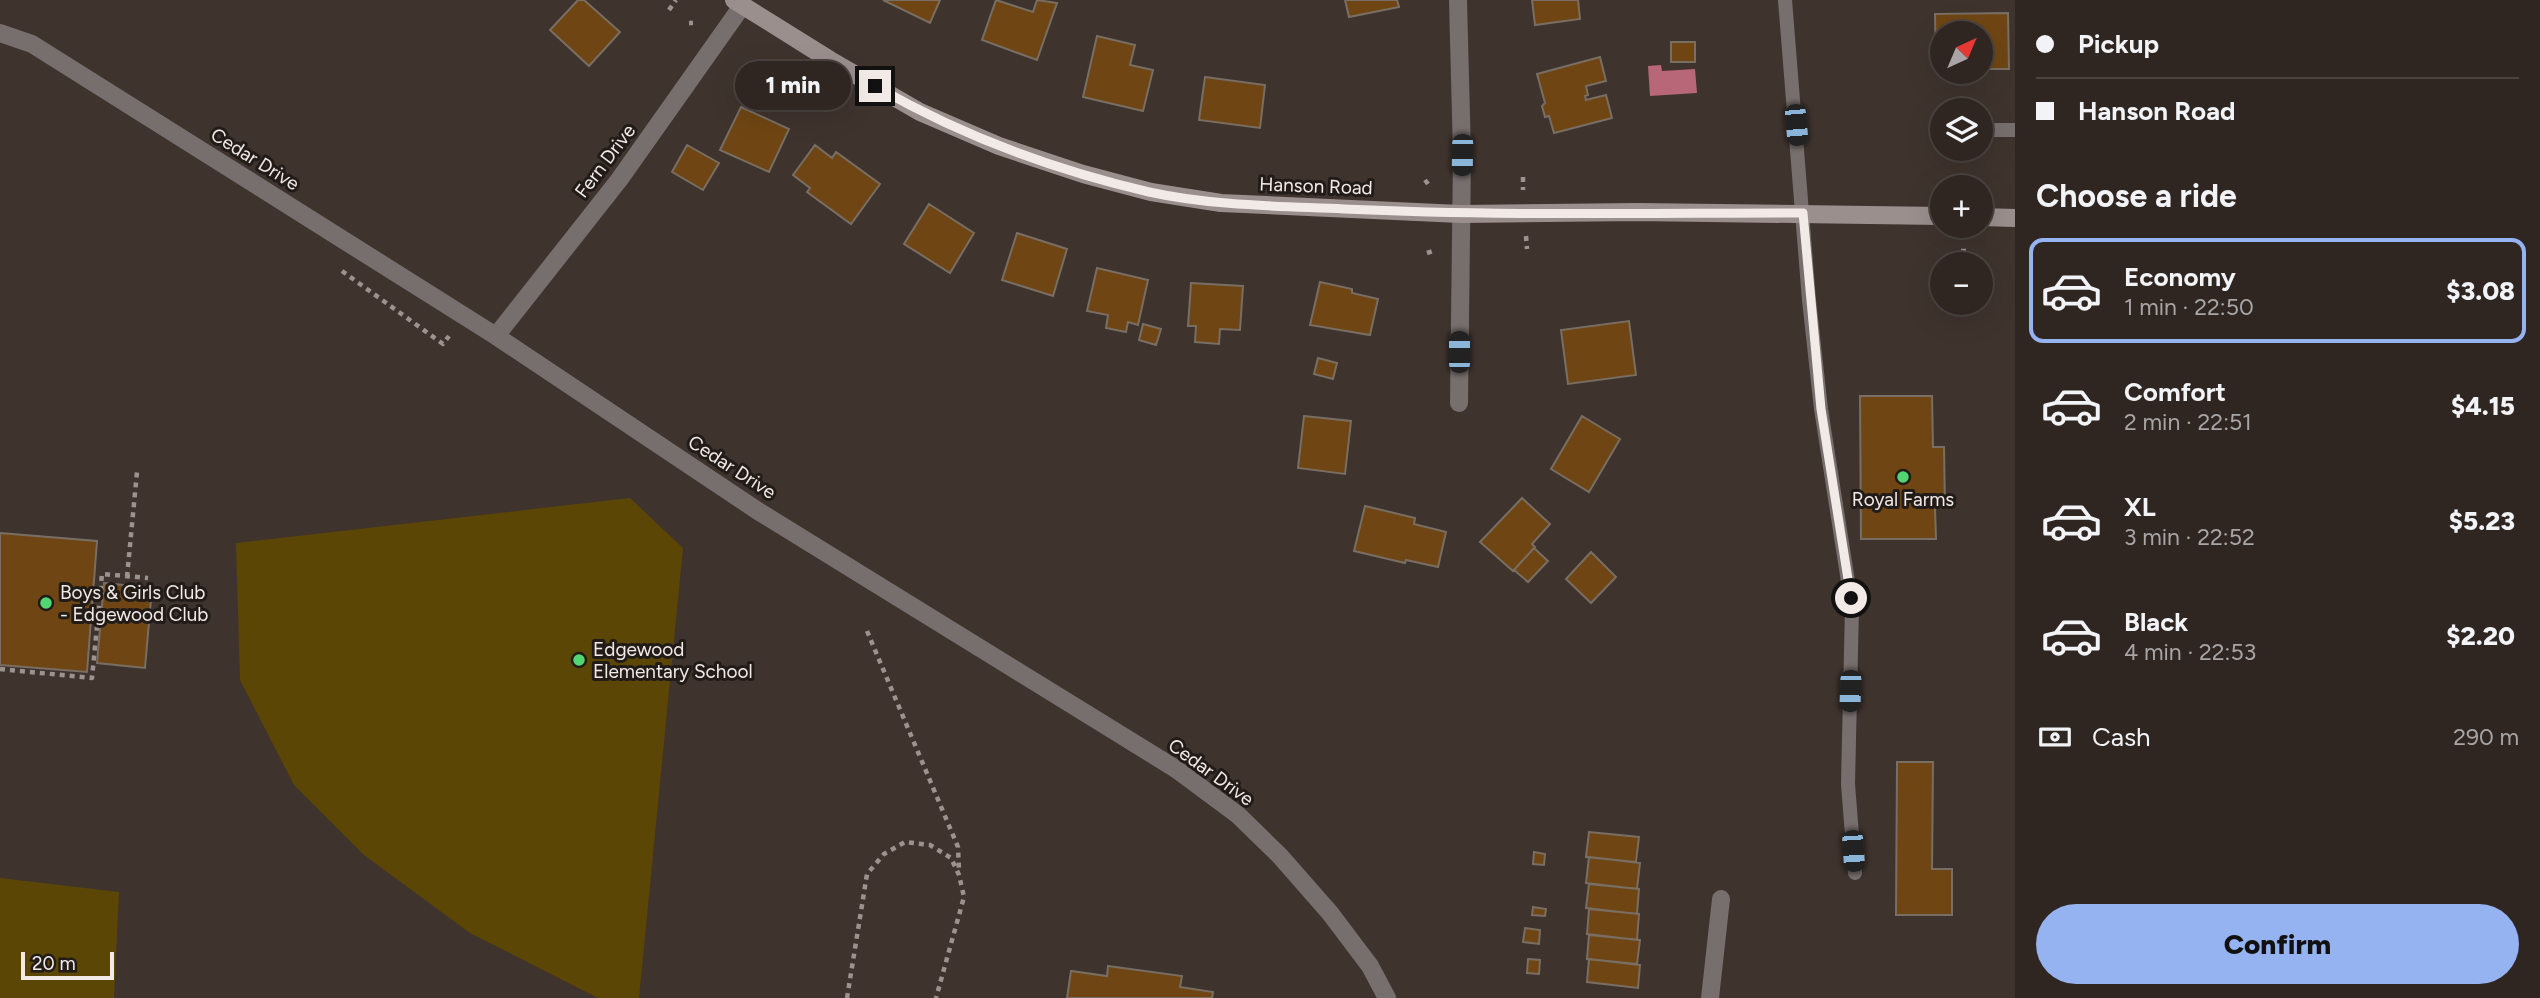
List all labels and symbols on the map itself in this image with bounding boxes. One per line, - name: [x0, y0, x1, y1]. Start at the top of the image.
- north arrow: [1930, 21, 1993, 84]
- callout: 1 min: [735, 62, 850, 110]
- route end: [859, 70, 891, 102]
- car: [1784, 103, 1809, 147]
- street label: Fern Drive: [570, 120, 640, 202]
- street label: Cedar Drive: [207, 123, 303, 195]
- car: [1452, 134, 1473, 176]
- street label: Hanson Road: [1259, 173, 1373, 199]
- car: [1449, 331, 1470, 373]
- street label: Cedar Drive: [684, 430, 780, 504]
- marker: Royal Farms: [1895, 469, 1911, 485]
- place label: Royal Farms: [1852, 488, 1954, 511]
- place label: Boys & Girls Club - Edgewood Club: [60, 581, 208, 626]
- route start: [1835, 582, 1867, 614]
- marker: Boys & Girls Club - Edgewood Club: [38, 595, 54, 611]
- place label: Edgewood Elementary School: [593, 638, 753, 683]
- marker: Edgewood Elementary School: [571, 652, 587, 668]
- car: [1839, 670, 1862, 712]
- street label: Cedar Drive: [1164, 733, 1258, 811]
- car: [1842, 829, 1865, 873]
- scale bar: [21, 949, 114, 981]

